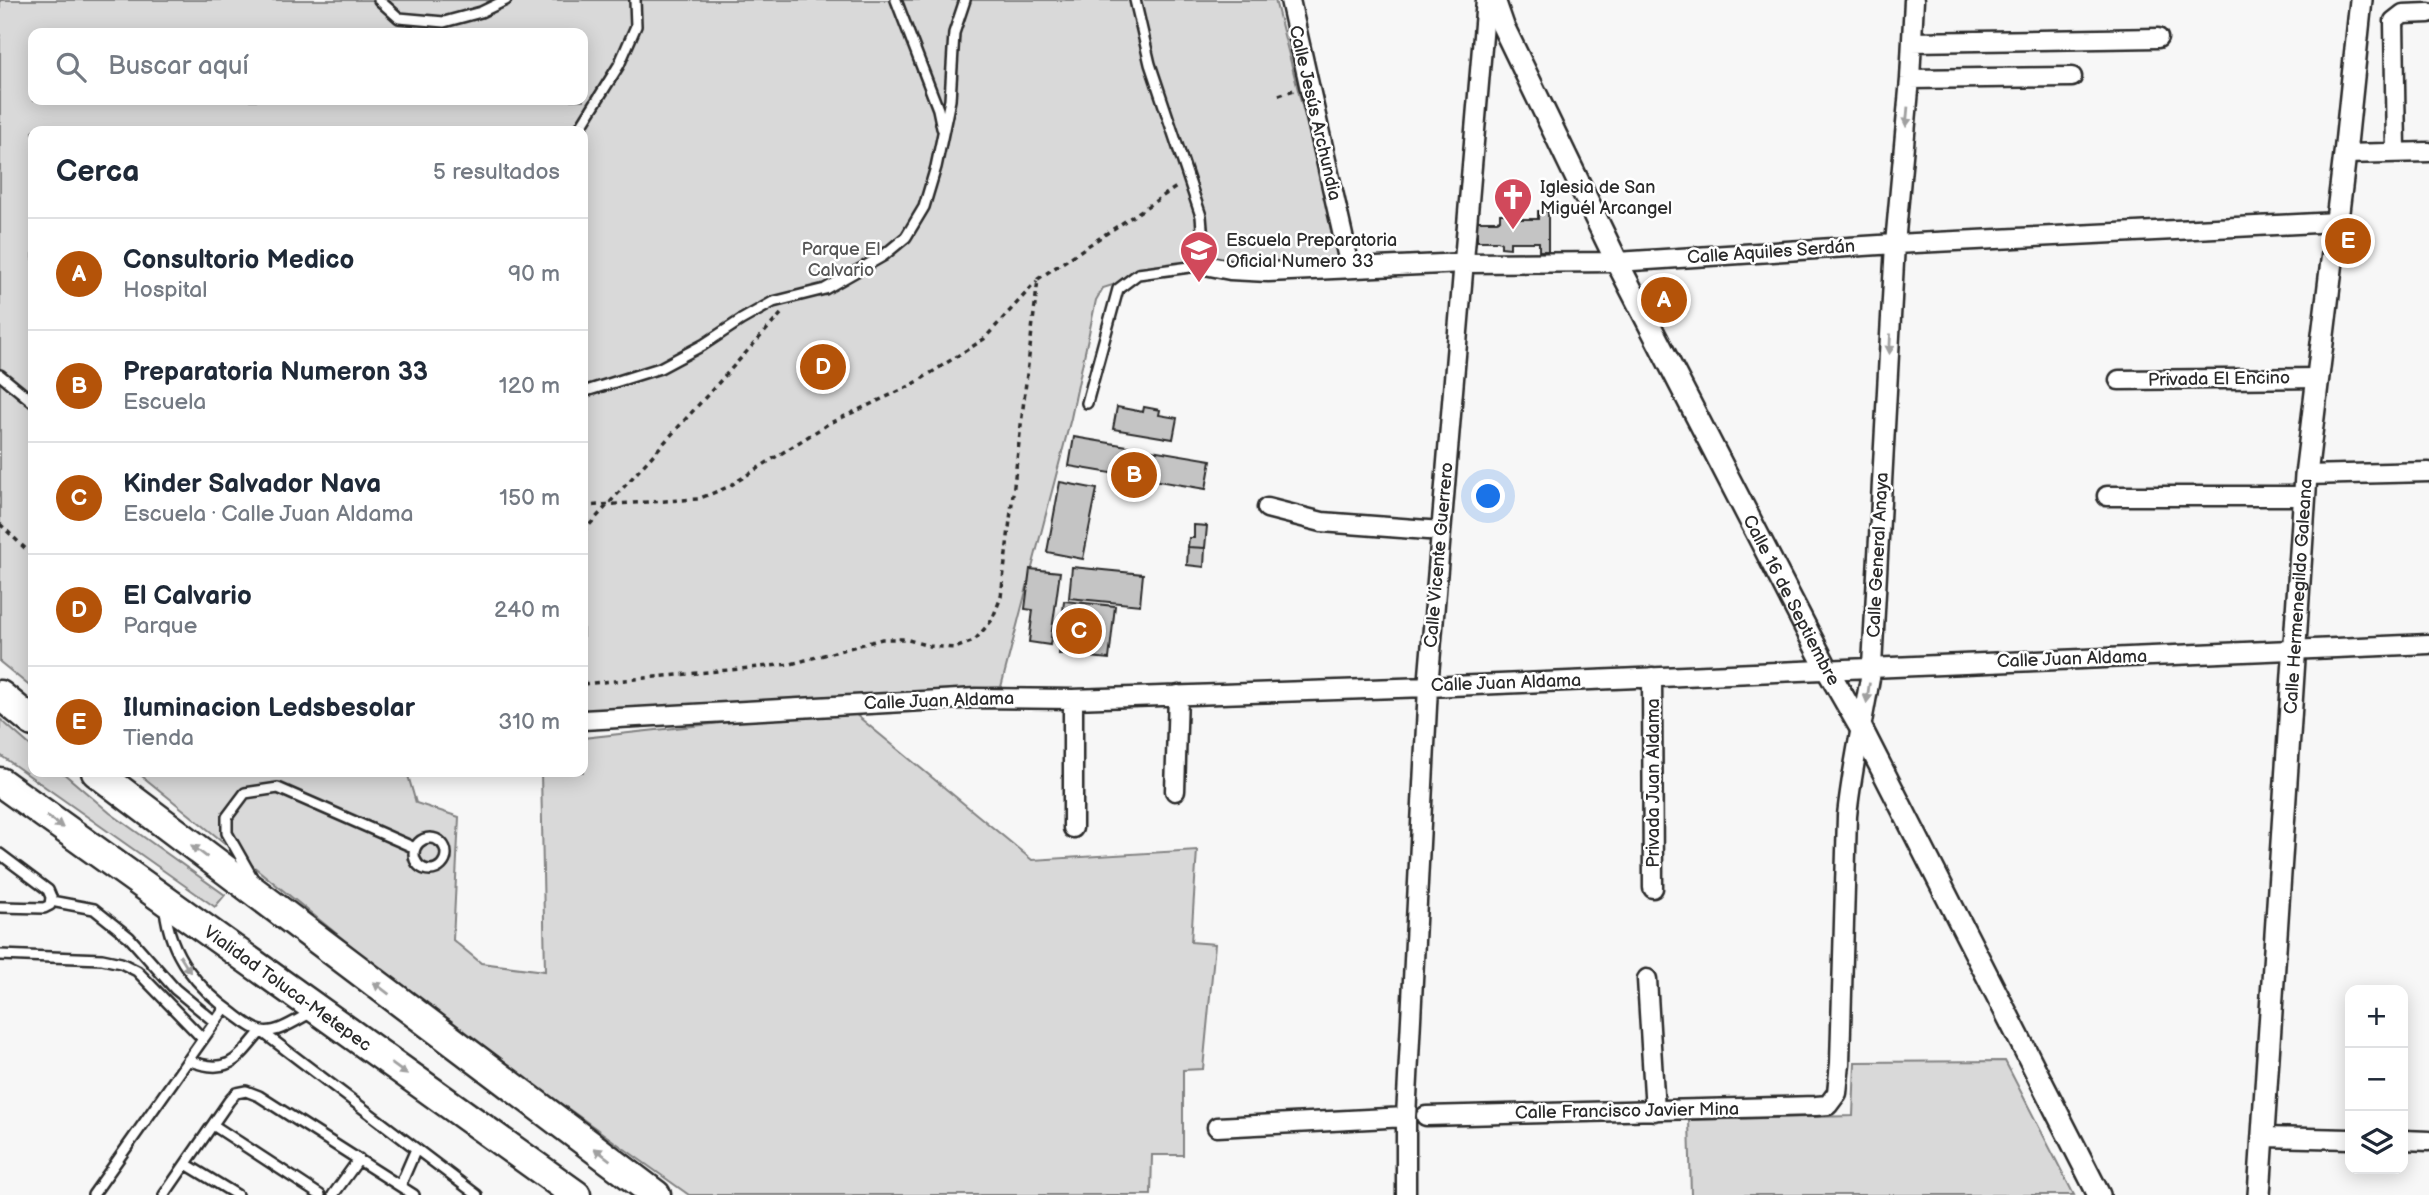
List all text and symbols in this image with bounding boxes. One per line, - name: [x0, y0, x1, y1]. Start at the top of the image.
- street label: Calle Jesús Archundia: [1285, 23, 1345, 203]
- search box: [28, 28, 588, 105]
- icon: search: [52, 48, 90, 86]
- text: Buscar aquí: [108, 51, 249, 82]
- one-way arrow: [1901, 106, 1912, 128]
- text: Cerca: [56, 154, 139, 190]
- text: 5 resultados: [433, 158, 560, 186]
- church icon: Iglesia de San Miguél Arcangel: [1492, 176, 1534, 231]
- place label: Iglesia de San Miguél Arcangel: [1540, 177, 1672, 219]
- pin: E: [2325, 215, 2371, 267]
- school or university icon: Escuela Preparatoria Oficial Numero 33: [1178, 229, 1220, 284]
- place label: Escuela Preparatoria Oficial Numero 33: [1226, 230, 1397, 272]
- street label: Calle Aquiles Serdán: [1686, 236, 1856, 268]
- park label: Parque El Calvario: [802, 239, 880, 281]
- text: Consultorio Medico: [123, 245, 354, 276]
- text: A: [72, 260, 86, 288]
- text: 90 m: [508, 260, 560, 288]
- pin: A: [1641, 274, 1687, 326]
- text: Hospital: [123, 276, 208, 304]
- one-way arrow: [1884, 333, 1895, 355]
- pin: D: [800, 341, 846, 393]
- text: Preparatoria Numeron 33: [123, 357, 428, 388]
- street label: Privada El Encino: [2148, 367, 2290, 391]
- text: B: [71, 372, 87, 400]
- text: 120 m: [499, 372, 560, 400]
- text: Escuela: [123, 388, 206, 416]
- pin: B: [1111, 449, 1157, 501]
- street label: Calle Vicente Guerrero: [1420, 461, 1458, 649]
- text: Kinder Salvador Nava: [123, 469, 381, 500]
- street label: Calle General Anaya: [1863, 472, 1893, 638]
- street label: Calle Hermenegildo Galeana: [2280, 478, 2316, 715]
- your location: [1471, 479, 1505, 513]
- text: C: [71, 484, 87, 512]
- text: 150 m: [499, 484, 560, 512]
- text: Escuela · Calle Juan Aldama: [123, 500, 414, 528]
- street label: Calle 16 de Septiembre: [1739, 511, 1845, 689]
- text: El Calvario: [123, 581, 252, 612]
- text: D: [71, 596, 87, 624]
- text: 240 m: [494, 596, 560, 624]
- pin: C: [1056, 605, 1102, 657]
- text: Parque: [123, 612, 197, 640]
- street label: Calle Juan Aldama: [1996, 646, 2148, 672]
- street label: Calle Juan Aldama: [1430, 670, 1582, 696]
- one-way arrow: [1862, 682, 1873, 704]
- street label: Calle Juan Aldama: [863, 688, 1015, 714]
- text: Iluminacion Ledsbesolar: [123, 693, 415, 724]
- street label: Privada Juan Aldama: [1643, 698, 1664, 868]
- text: E: [72, 708, 86, 736]
- text: 310 m: [498, 708, 560, 736]
- text: Tienda: [123, 724, 194, 752]
- one-way arrow: [46, 815, 64, 829]
- one-way arrow: [191, 843, 209, 858]
- street label: Vialidad Toluca-Metepec: [200, 921, 376, 1055]
- one-way arrow: [178, 955, 191, 974]
- one-way arrow: [371, 981, 390, 995]
- map controls: [2345, 985, 2408, 1174]
- button: +: [2345, 985, 2408, 1048]
- button: −: [2345, 1048, 2408, 1111]
- one-way arrow: [390, 1062, 408, 1076]
- street label: Calle Francisco Javier Mina: [1515, 1099, 1739, 1123]
- button: layers: [2345, 1111, 2408, 1174]
- one-way arrow: [592, 1147, 611, 1161]

